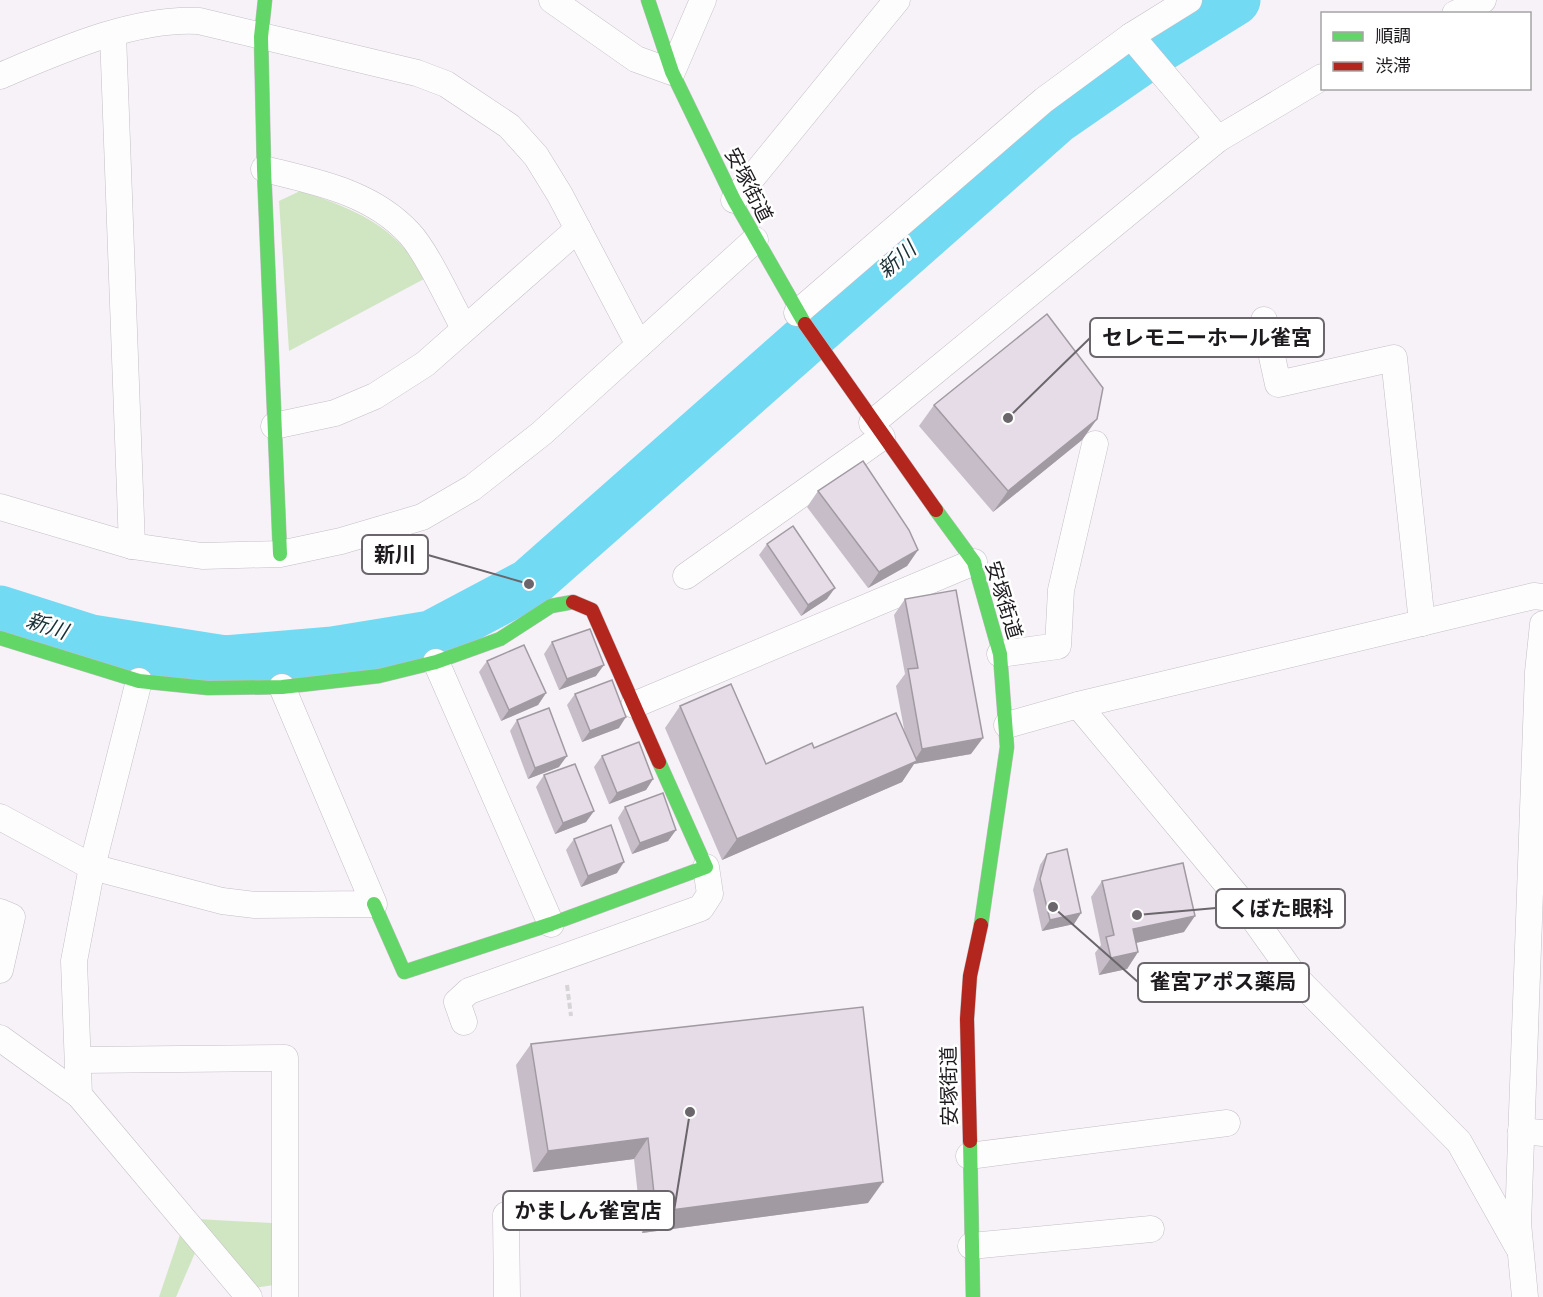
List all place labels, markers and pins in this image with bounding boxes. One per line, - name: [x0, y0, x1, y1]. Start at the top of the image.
- callout: セレモニーホール雀宮: [1090, 318, 1324, 357]
- callout: 新川: [362, 535, 428, 574]
- callout: くぼた眼科: [1216, 889, 1345, 928]
- callout: 雀宮アポス薬局: [1138, 963, 1309, 1002]
- callout: かましん雀宮店: [503, 1191, 674, 1230]

